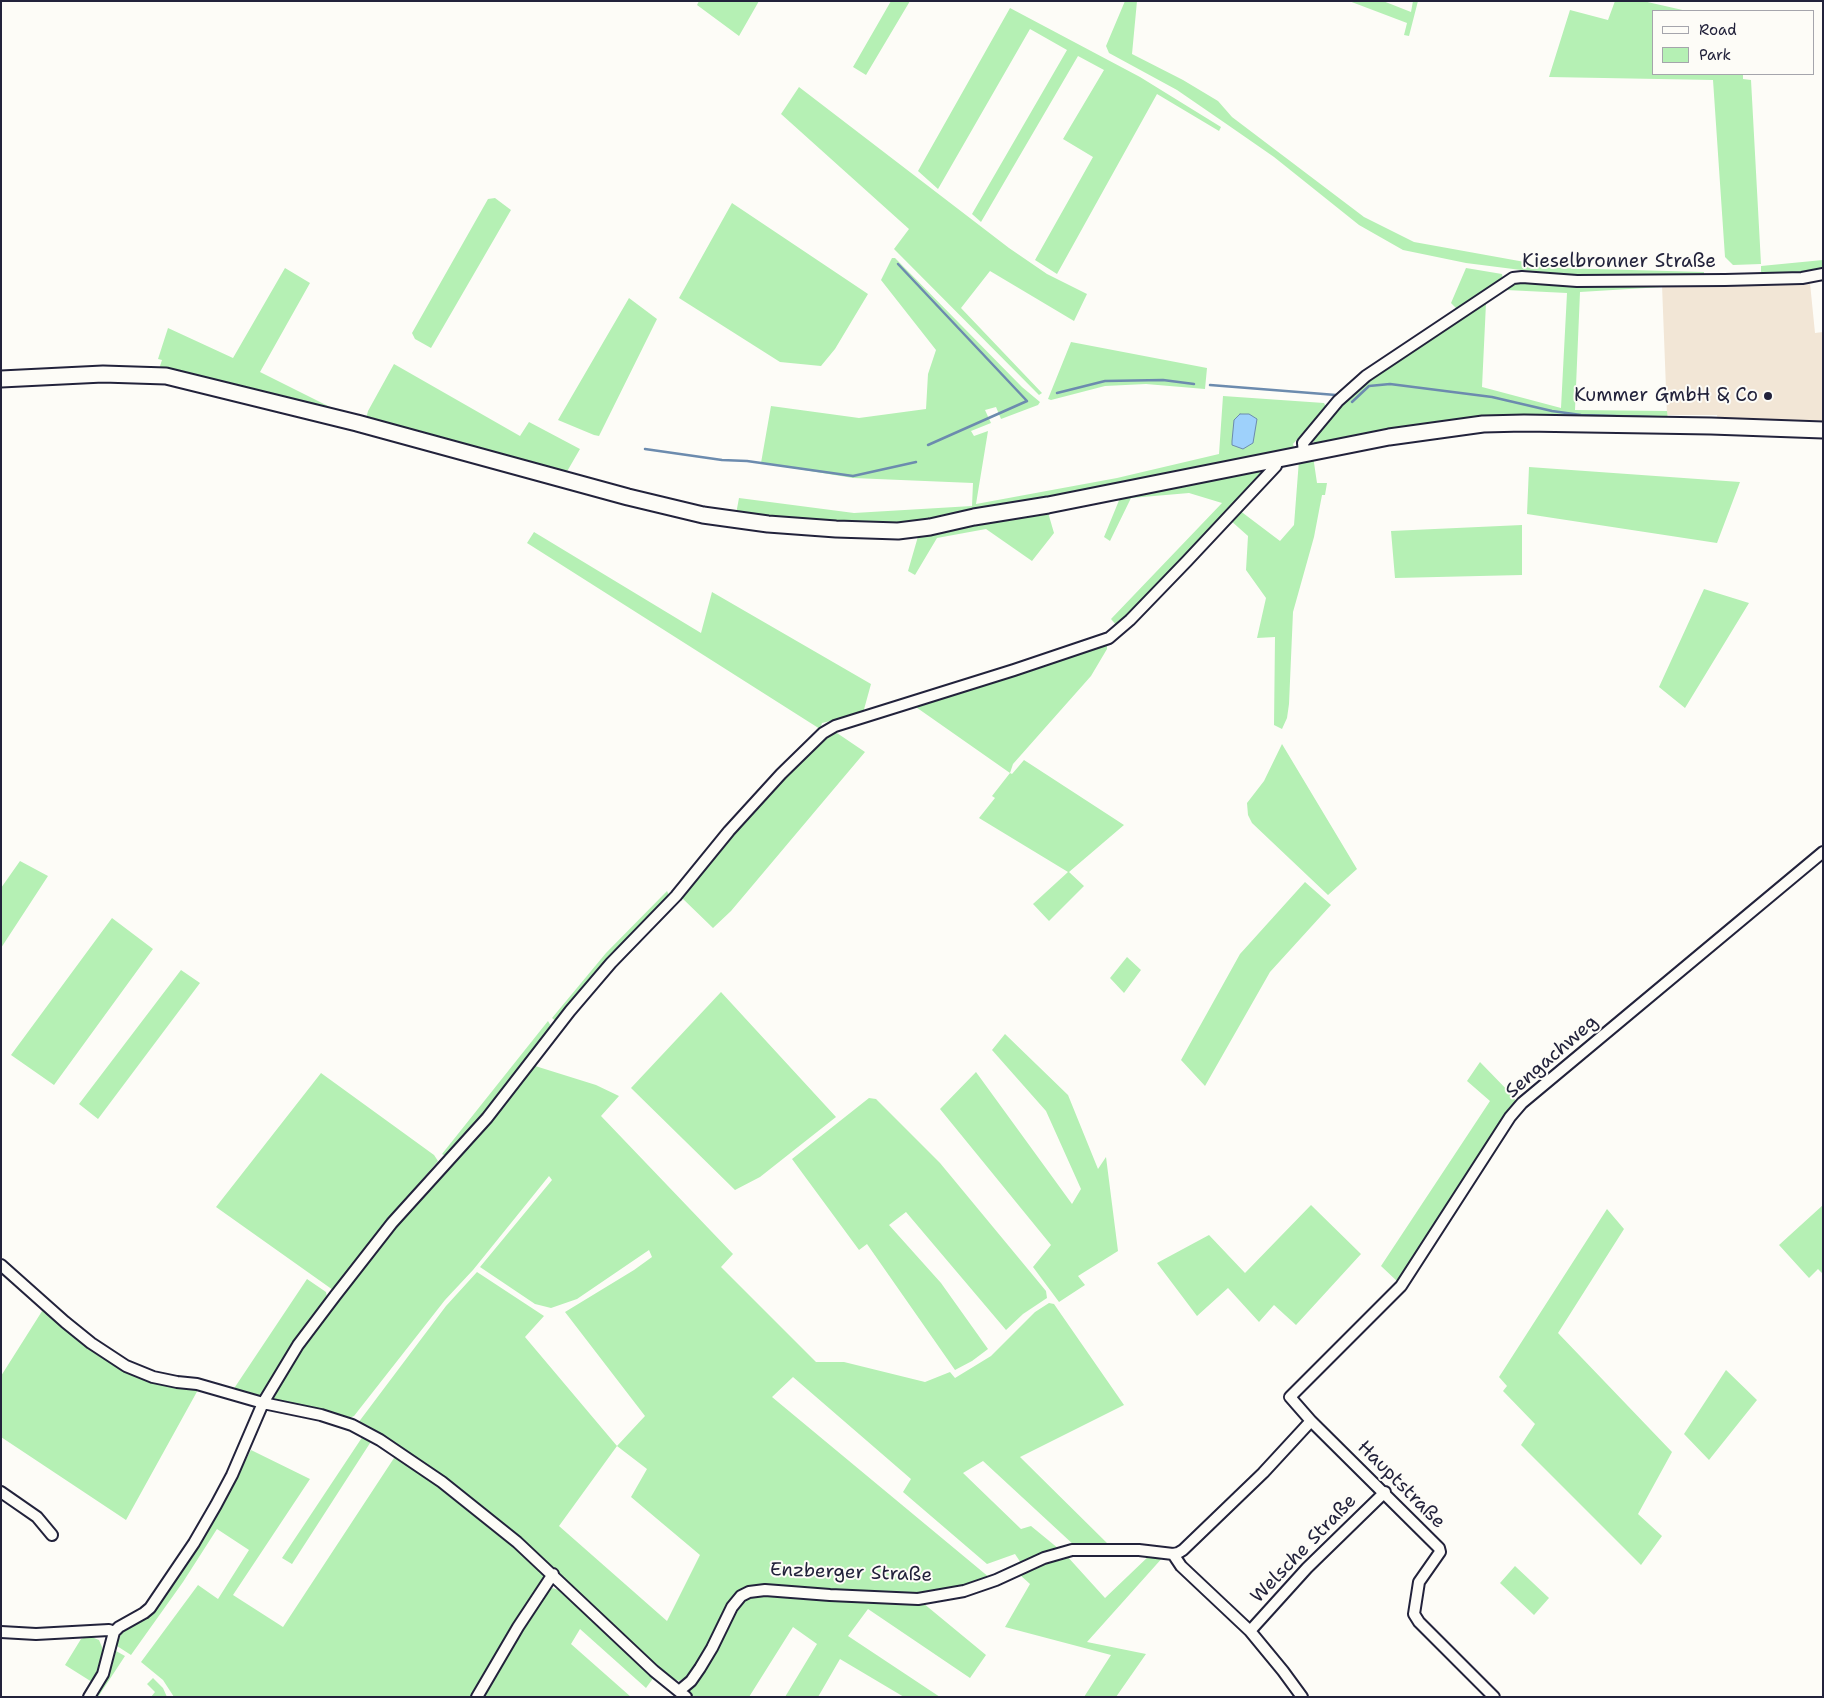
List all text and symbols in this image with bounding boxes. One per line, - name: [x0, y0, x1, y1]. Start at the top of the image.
- legend: [1652, 10, 1814, 75]
- text: Road: [1699, 20, 1737, 40]
- text: Park: [1699, 45, 1731, 65]
- street label: Kieselbronner Straße: [1522, 251, 1716, 273]
- place label: Kummer GmbH & Co: [1574, 385, 1758, 407]
- marker: Kummer GmbH & Co: [1762, 390, 1774, 402]
- street label: Sengachweg: [1501, 1011, 1603, 1103]
- street label: Hauptstraße: [1352, 1436, 1450, 1534]
- street label: Welsche Straße: [1246, 1490, 1362, 1608]
- street label: Enzberger Straße: [770, 1559, 932, 1587]

